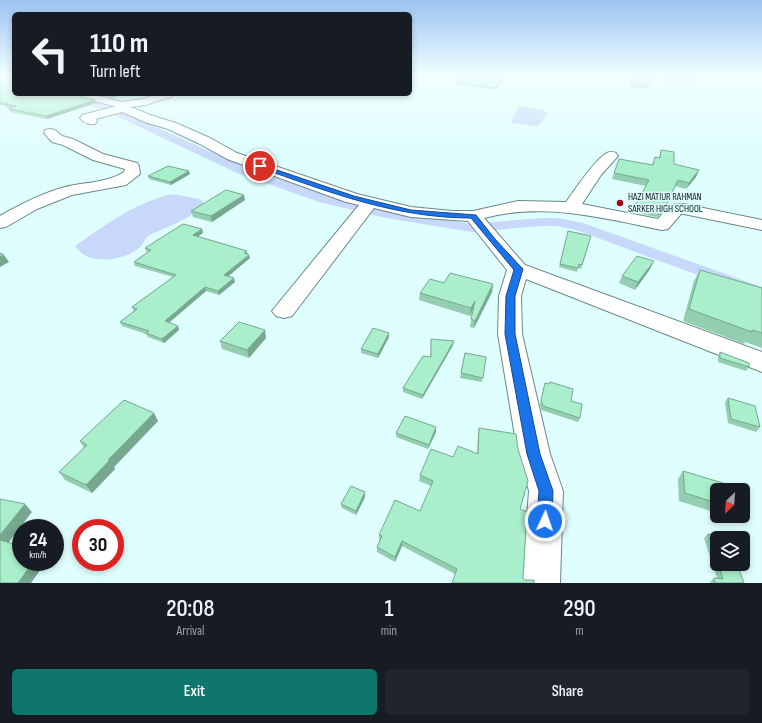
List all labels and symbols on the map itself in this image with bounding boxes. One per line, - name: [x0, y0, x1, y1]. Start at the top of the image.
- pin: [243, 149, 277, 183]
- place label: HAZI MATIUR RAHMAN SARKER HIGH SCHOOL: [628, 191, 703, 215]
- marker: HAZI MATIUR RAHMAN SARKER HIGH SCHOOL: [615, 198, 625, 208]
- north arrow: [710, 483, 750, 523]
- position arrow: [524, 500, 566, 542]
- speed limit sign: 30: [72, 519, 124, 571]

